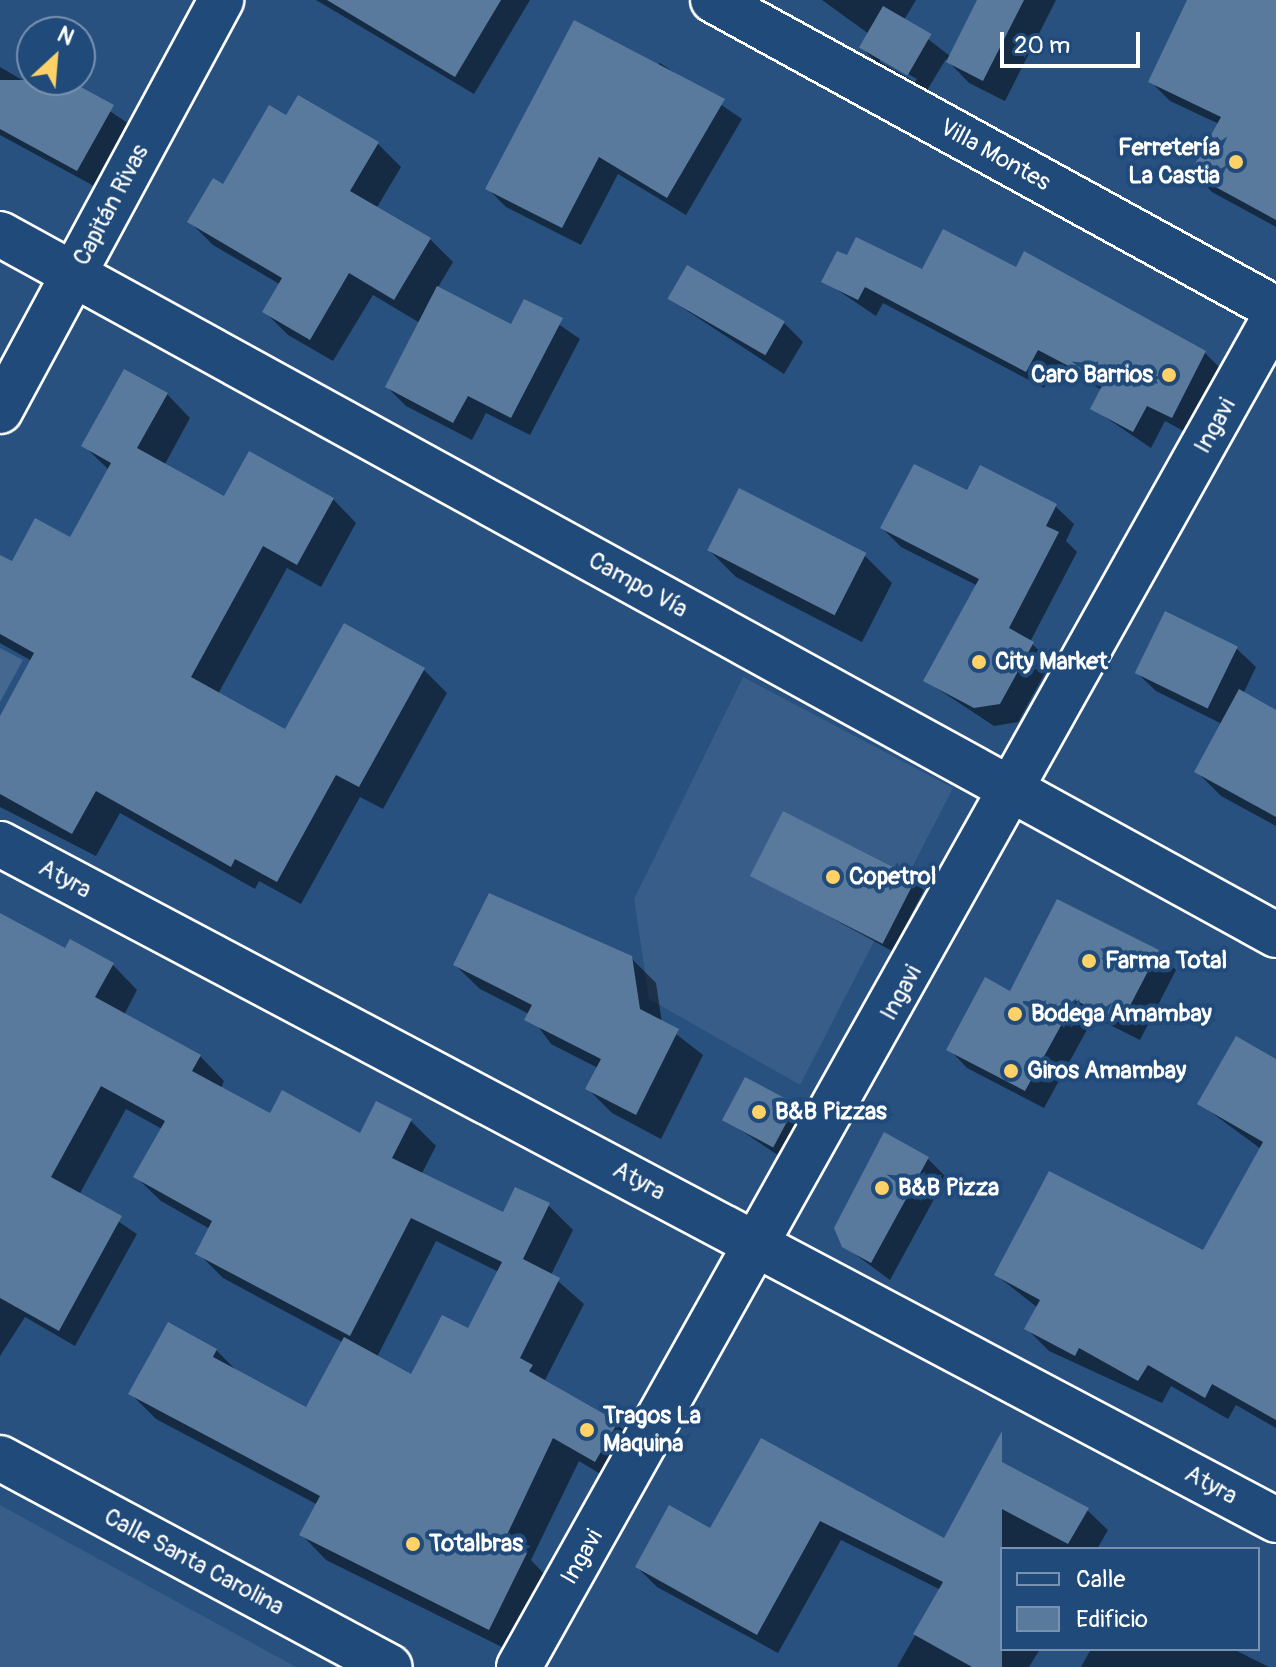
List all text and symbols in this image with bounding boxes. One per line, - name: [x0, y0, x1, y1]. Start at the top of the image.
- north arrow: [16, 16, 96, 96]
- scale bar: [1004, 16, 1144, 66]
- text: N: [53, 20, 78, 52]
- text: 20 m: [1014, 31, 1070, 60]
- street label: Villa Montes: [935, 113, 1055, 197]
- place label: Ferretería La Castia: [1118, 134, 1220, 190]
- street label: Capitán Rivas: [67, 140, 155, 270]
- marker: Ferretería La Castia: [1227, 153, 1245, 171]
- place label: Caro Barrios: [1031, 361, 1153, 389]
- marker: Caro Barrios: [1160, 366, 1178, 384]
- street label: Ingavi: [1188, 393, 1242, 459]
- street label: Campo Vía: [583, 546, 693, 624]
- place label: City Market: [995, 648, 1108, 676]
- marker: City Market: [970, 653, 988, 671]
- street label: Atyra: [34, 853, 96, 905]
- place label: Copetrol: [849, 863, 936, 891]
- marker: Copetrol: [824, 868, 842, 886]
- place label: Farma Total: [1105, 947, 1227, 975]
- marker: Farma Total: [1080, 952, 1098, 970]
- street label: Ingavi: [874, 960, 928, 1026]
- place label: Bodega Amambay: [1031, 1000, 1212, 1028]
- marker: Bodega Amambay: [1006, 1005, 1024, 1023]
- place label: Giros Amambay: [1027, 1057, 1186, 1085]
- marker: Giros Amambay: [1002, 1062, 1020, 1080]
- place label: B&B Pizzas: [775, 1098, 887, 1126]
- marker: B&B Pizzas: [750, 1103, 768, 1121]
- street label: Atyra: [608, 1155, 670, 1207]
- place label: B&B Pizza: [898, 1174, 999, 1202]
- marker: B&B Pizza: [873, 1179, 891, 1197]
- place label: Tragos La Maquina: [603, 1402, 701, 1458]
- marker: Tragos La Maquina: [578, 1421, 596, 1439]
- street label: Atyra: [1180, 1459, 1242, 1511]
- street label: Calle Santa Carolina: [99, 1502, 289, 1622]
- street label: Ingavi: [555, 1524, 609, 1590]
- place label: Totalbras: [429, 1530, 523, 1558]
- marker: Totalbras: [404, 1535, 422, 1553]
- legend: [1000, 1547, 1260, 1651]
- text: Calle: [1076, 1565, 1125, 1594]
- text: Edificio: [1076, 1605, 1148, 1634]

